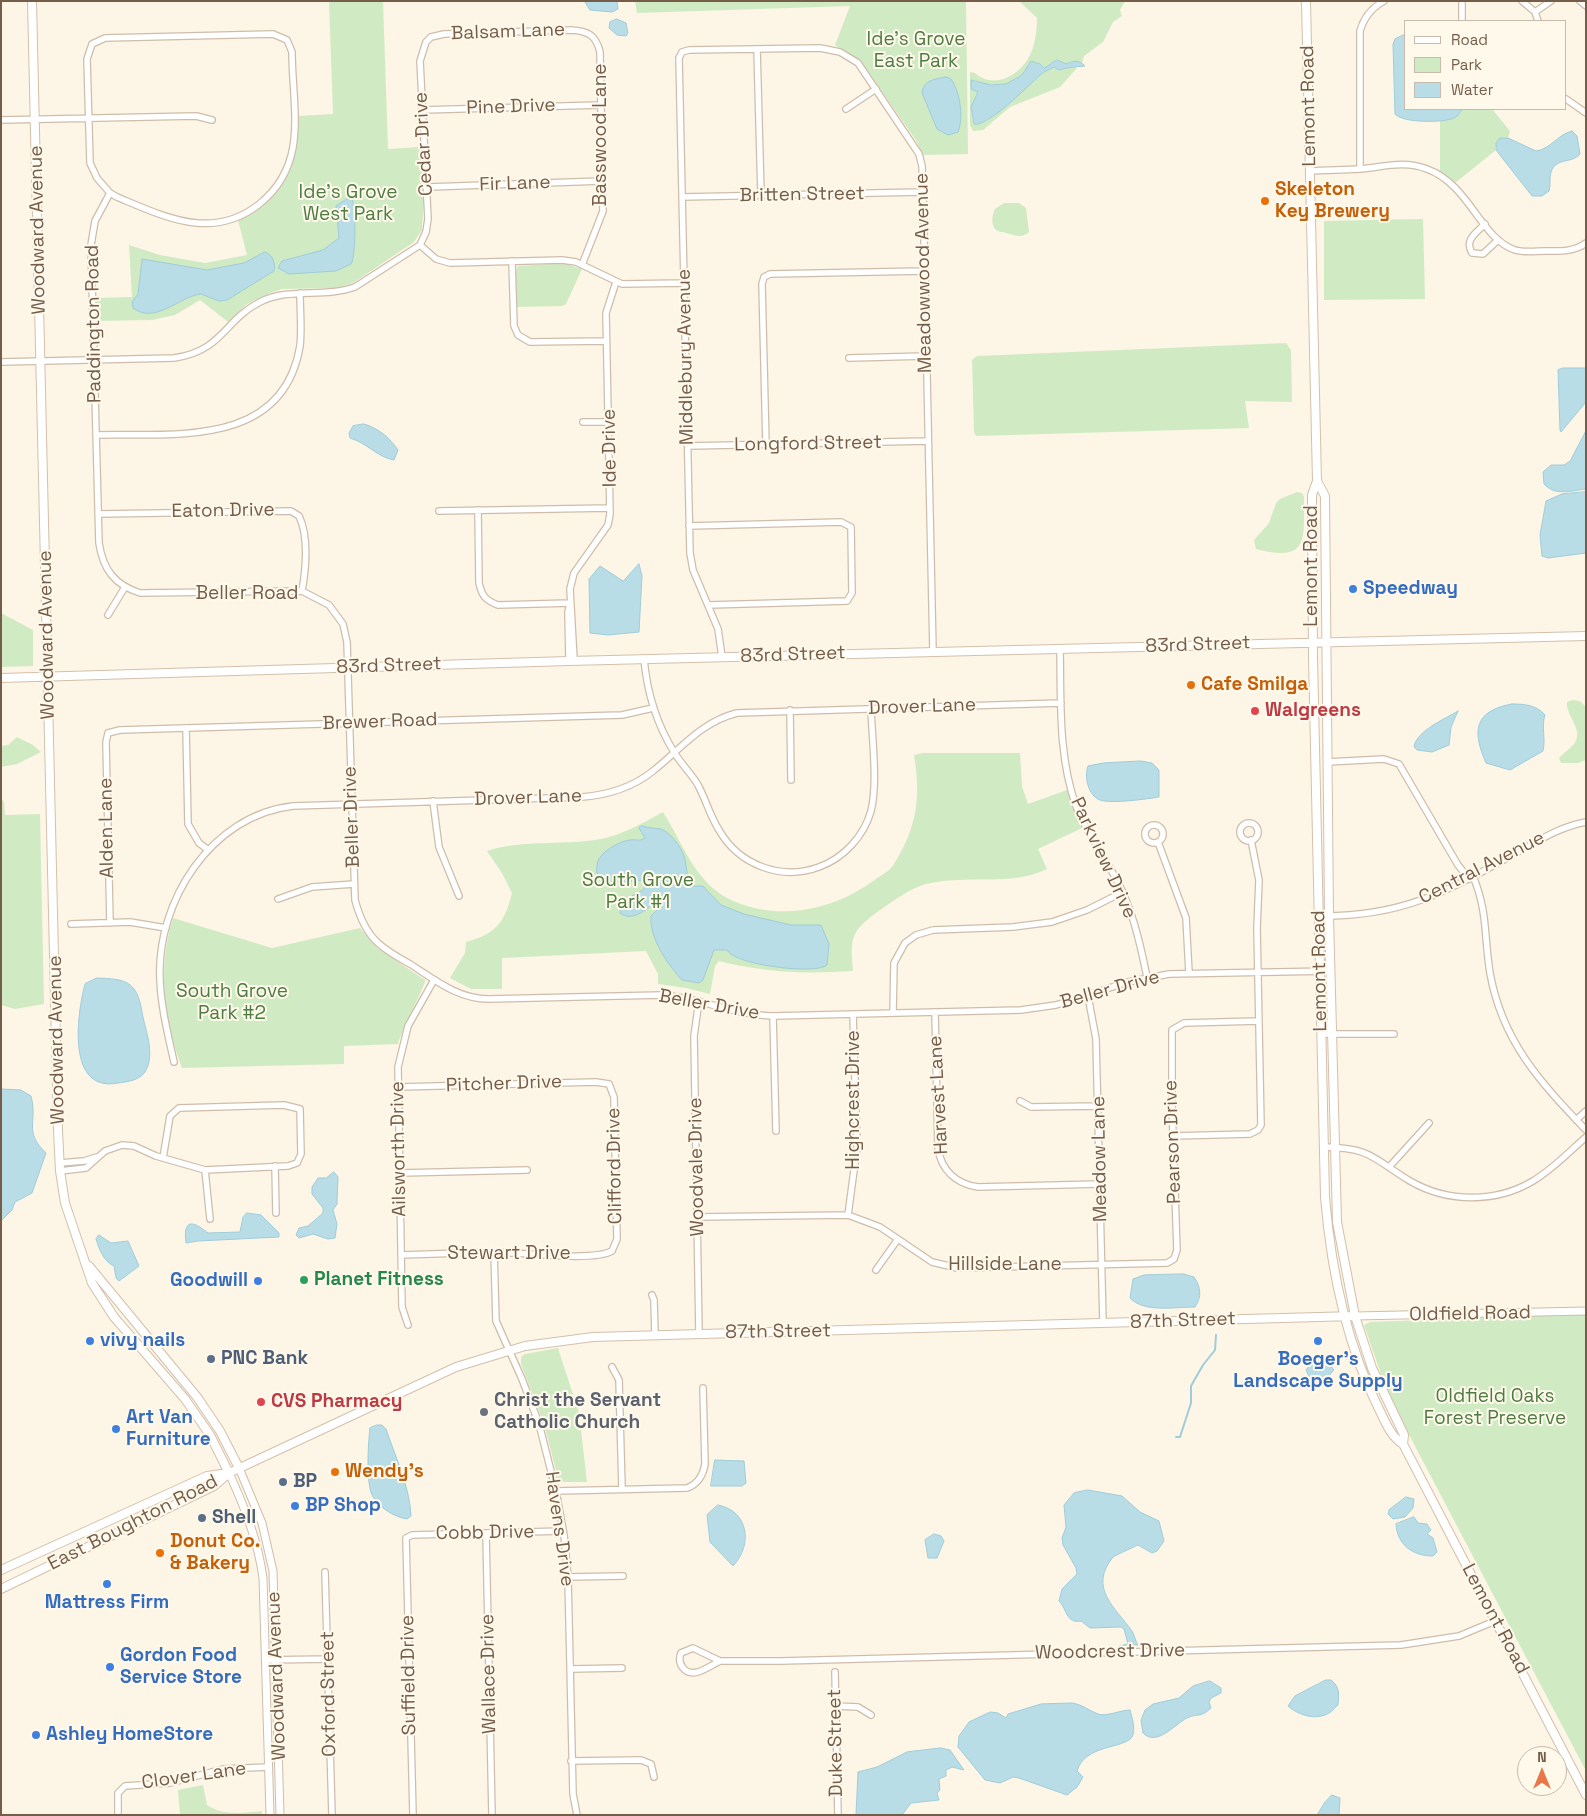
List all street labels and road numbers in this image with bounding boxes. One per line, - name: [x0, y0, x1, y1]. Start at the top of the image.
- street label: Balsam Lane: [450, 19, 566, 45]
- street label: Lemont Road: [1297, 45, 1321, 167]
- street label: Basswood Lane: [590, 63, 612, 207]
- street label: Cedar Drive: [410, 91, 438, 197]
- street label: Pine Drive: [466, 94, 556, 120]
- street label: Woodward Avenue: [25, 145, 51, 315]
- street label: Fir Lane: [479, 171, 551, 197]
- street label: Meadowwood Avenue: [911, 173, 937, 373]
- street label: Britten Street: [739, 183, 865, 207]
- street label: Paddington Road: [81, 245, 107, 403]
- street label: Middlebury Avenue: [673, 269, 699, 445]
- street label: Ide Drive: [598, 409, 622, 487]
- street label: Longford Street: [734, 431, 882, 457]
- street label: Eaton Drive: [171, 499, 275, 523]
- street label: Lemont Road: [1301, 505, 1323, 627]
- street label: Woodward Avenue: [34, 550, 60, 720]
- street label: Beller Road: [195, 583, 299, 605]
- street label: 83rd Street: [1145, 632, 1251, 658]
- street label: 83rd Street: [740, 642, 846, 668]
- street label: 83rd Street: [336, 653, 442, 679]
- street label: Drover Lane: [868, 694, 976, 720]
- street label: Brewer Road: [322, 709, 438, 735]
- street label: Beller Drive: [339, 766, 365, 868]
- street label: Alden Lane: [95, 777, 119, 879]
- street label: Drover Lane: [474, 785, 582, 811]
- street label: Parkview Drive: [1065, 794, 1141, 922]
- street label: Central Avenue: [1415, 827, 1549, 909]
- street label: Lemont Road: [1308, 910, 1332, 1032]
- street label: Woodward Avenue: [44, 955, 70, 1125]
- street label: Beller Drive: [1058, 966, 1162, 1014]
- street label: Beller Drive: [657, 985, 761, 1025]
- street label: Highcrest Drive: [843, 1030, 865, 1170]
- street label: Harvest Lane: [924, 1035, 954, 1155]
- street label: Pitcher Drive: [445, 1071, 563, 1097]
- street label: Pearson Drive: [1159, 1080, 1187, 1204]
- street label: Ailsworth Drive: [386, 1081, 412, 1217]
- street label: Meadow Lane: [1087, 1096, 1113, 1222]
- street label: Woodvale Drive: [684, 1097, 710, 1237]
- street label: Clifford Drive: [603, 1107, 627, 1225]
- street label: Stewart Drive: [447, 1243, 571, 1265]
- street label: Hillside Lane: [948, 1254, 1062, 1276]
- street label: Oldfield Road: [1409, 1302, 1531, 1326]
- street label: 87th Street: [1130, 1308, 1236, 1334]
- street label: 87th Street: [725, 1320, 831, 1344]
- street label: East Boughton Road: [44, 1470, 222, 1576]
- street label: Havens Drive: [540, 1470, 578, 1588]
- street label: Cobb Drive: [435, 1521, 535, 1545]
- street label: Lemont Road: [1456, 1560, 1534, 1678]
- street label: Woodward Avenue: [263, 1591, 291, 1761]
- street label: Wallace Drive: [477, 1614, 501, 1734]
- street label: Suffield Drive: [397, 1615, 421, 1735]
- street label: Oxford Street: [317, 1631, 341, 1757]
- street label: Woodcrest Drive: [1035, 1639, 1185, 1665]
- street label: Duke Street: [824, 1689, 848, 1797]
- street label: Clover Lane: [140, 1757, 248, 1795]

